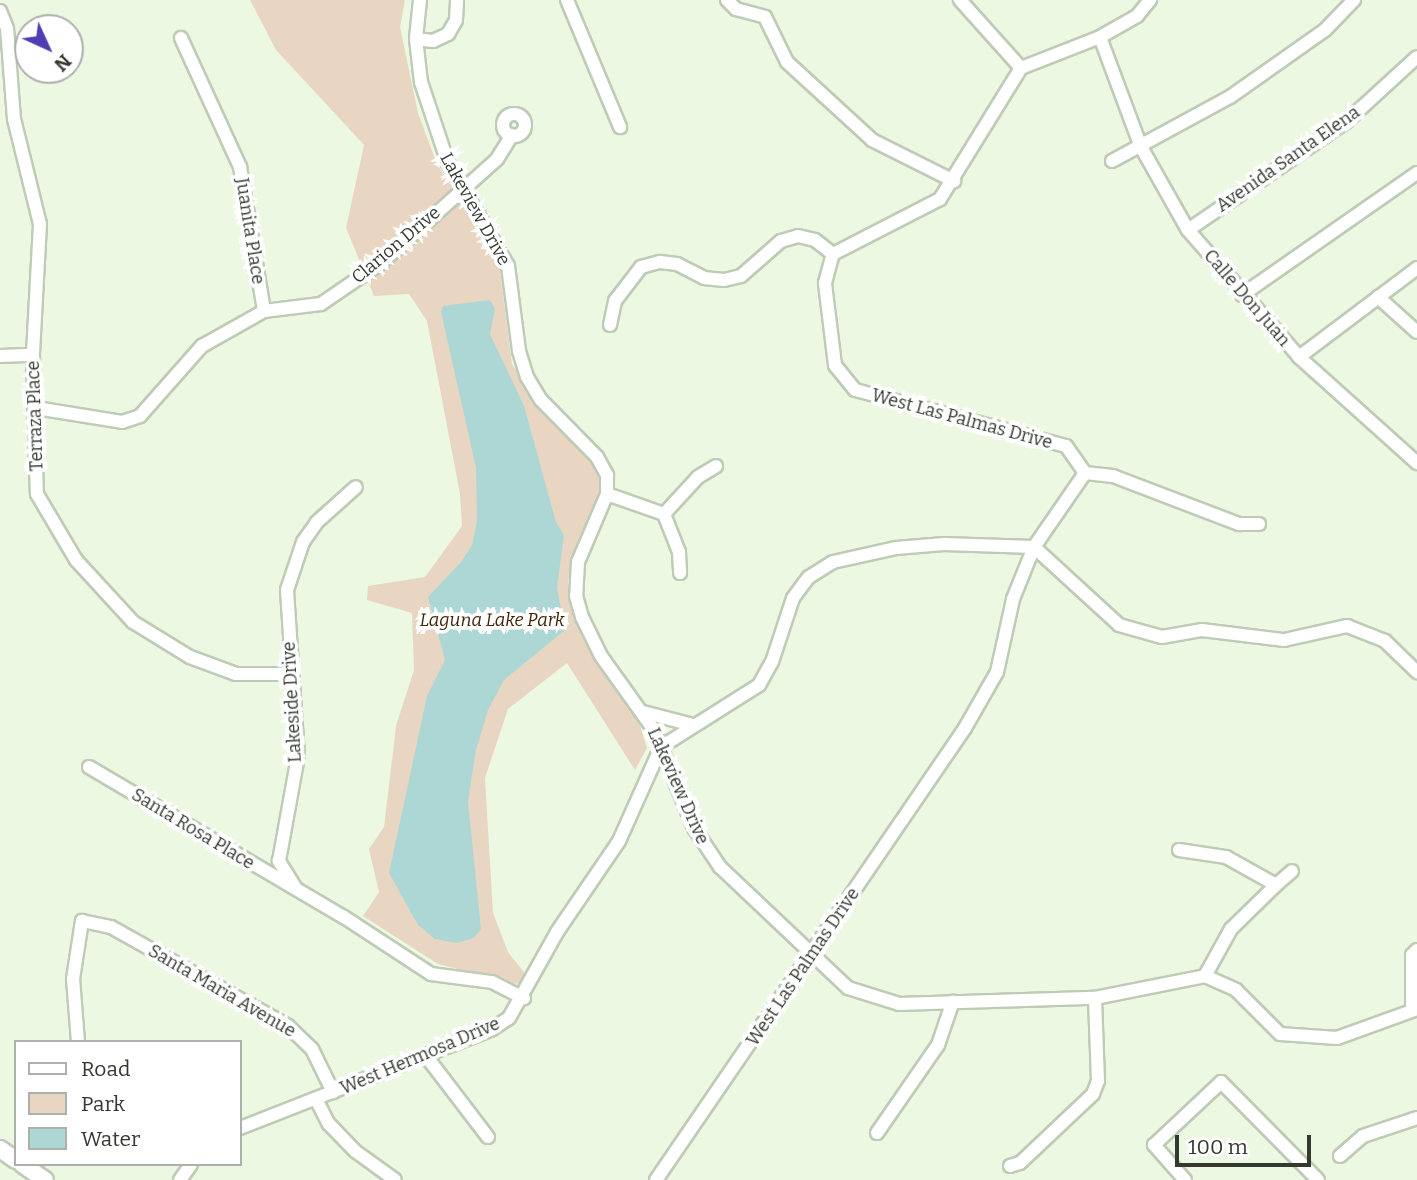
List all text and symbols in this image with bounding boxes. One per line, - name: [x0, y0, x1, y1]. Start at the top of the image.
- north arrow: [14, 14, 84, 84]
- text: N: [49, 49, 76, 76]
- street label: Avenida Santa Elena: [1212, 101, 1364, 217]
- street label: Lakeview Drive: [435, 149, 515, 269]
- street label: Juanita Place: [231, 176, 269, 286]
- street label: Clarion Drive: [347, 202, 445, 288]
- street label: Calle Don Juan: [1199, 245, 1295, 351]
- street label: Terraza Place: [22, 360, 48, 472]
- street label: West Las Palmas Drive: [869, 384, 1055, 454]
- park label: Laguna Lake Park: [419, 609, 565, 631]
- street label: Lakeside Drive: [278, 641, 306, 763]
- street label: Lakeview Drive: [643, 724, 713, 848]
- street label: Santa Rosa Place: [128, 784, 258, 874]
- street label: West Las Palmas Drive: [742, 884, 864, 1050]
- street label: Santa Maria Avenue: [144, 940, 300, 1042]
- street label: West Hermosa Drive: [337, 1013, 503, 1099]
- legend: [14, 1040, 242, 1166]
- text: Road: [81, 1056, 130, 1082]
- text: Park: [81, 1091, 125, 1117]
- scale bar: [1179, 1120, 1316, 1164]
- text: Water: [81, 1126, 140, 1152]
- text: 100 m: [1188, 1134, 1248, 1160]

